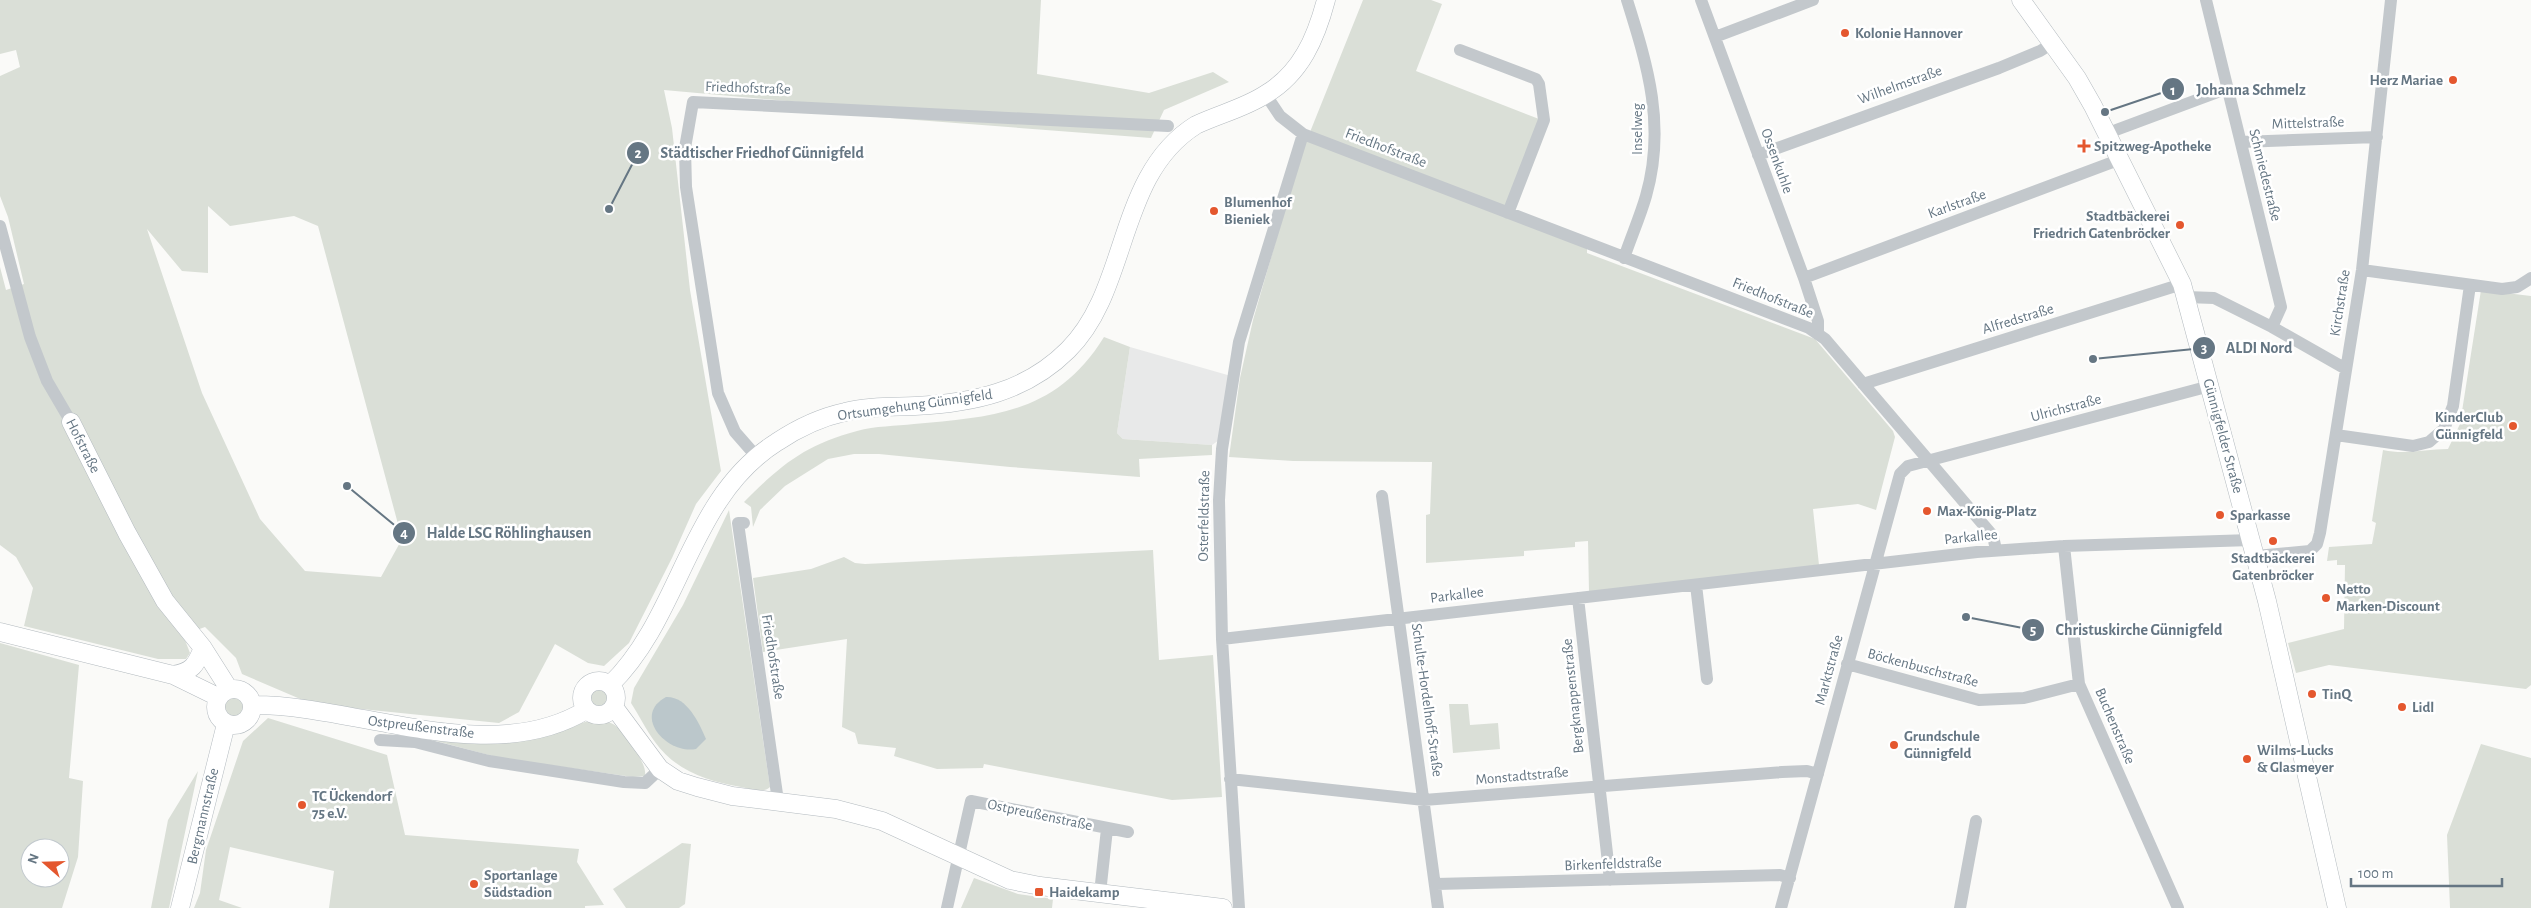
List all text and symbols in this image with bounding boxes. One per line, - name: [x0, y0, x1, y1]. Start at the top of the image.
- place label: Kolonie Hannover: [1855, 26, 1963, 41]
- marker: Kolonie Hannover: [1839, 27, 1851, 39]
- street label: Wilhelmstraße: [1856, 63, 1944, 107]
- place label: Herz Mariae: [2370, 73, 2443, 88]
- callout: Johanna Schmelz: [2161, 74, 2315, 105]
- marker: Herz Mariae: [2447, 74, 2459, 86]
- street label: Friedhofstraße: [705, 79, 791, 97]
- text: Johanna Schmelz: [2196, 82, 2306, 98]
- text: 1: [2170, 83, 2176, 98]
- street label: Inselweg: [1630, 102, 1645, 155]
- street label: Mittelstraße: [2271, 114, 2345, 132]
- street label: Friedhofstraße: [1343, 126, 1429, 170]
- street label: Ossenkuhle: [1758, 126, 1796, 196]
- street label: Schmiedestraße: [2246, 127, 2284, 223]
- callout: Städtischer Friedhof Günnigfeld: [626, 137, 874, 168]
- place label: Spitzweg-Apotheke: [2094, 139, 2211, 154]
- marker: Spitzweg-Apotheke: [2078, 140, 2090, 152]
- text: Städtischer Friedhof Günnigfeld: [660, 145, 864, 161]
- text: 2: [634, 146, 642, 161]
- street label: Karlstraße: [1926, 187, 1988, 221]
- place label: Blumenhof Bieniek: [1224, 195, 1293, 227]
- marker: Blumenhof Bieniek: [1208, 205, 1220, 217]
- place label: Stadtbäckerei Friedrich Gatenbröcker: [2033, 209, 2171, 241]
- marker: Stadtbäckerei Friedrich Gatenbröcker: [2174, 219, 2186, 231]
- street label: Kirchstraße: [2327, 268, 2353, 337]
- street label: Friedhofstraße: [1730, 275, 1816, 321]
- street label: Alfredstraße: [1981, 301, 2055, 337]
- callout: ALDI Nord: [2191, 332, 2303, 363]
- text: ALDI Nord: [2226, 340, 2293, 356]
- text: 3: [2201, 341, 2207, 356]
- street label: Günnigfelder Straße: [2200, 377, 2246, 495]
- street label: Ortsumgehung Günnigfeld: [837, 387, 994, 423]
- street label: Ulrichstraße: [2029, 391, 2103, 425]
- place label: KinderClub Günnigfeld: [2435, 410, 2503, 442]
- street label: Hofstraße: [63, 416, 103, 476]
- marker: KinderClub Günnigfeld: [2507, 420, 2519, 432]
- street label: Osterfeldstraße: [1196, 470, 1212, 562]
- place label: Max-König-Platz: [1937, 504, 2037, 519]
- marker: Max-König-Platz: [1921, 505, 1933, 517]
- place label: Sparkasse: [2230, 508, 2290, 523]
- marker: Sparkasse: [2214, 509, 2226, 521]
- callout: Halde LSG Röhlinghausen: [392, 517, 602, 548]
- text: Halde LSG Röhlinghausen: [427, 525, 591, 541]
- text: 4: [400, 526, 408, 541]
- street label: Parkallee: [1943, 527, 1999, 547]
- marker: Stadtbäckerei Gatenbröcker: [2267, 535, 2279, 547]
- place label: Stadtbäckerei Gatenbröcker: [2231, 551, 2315, 583]
- place label: Netto Marken-Discount: [2336, 582, 2440, 614]
- street label: Parkallee: [1429, 584, 1485, 606]
- marker: Netto Marken-Discount: [2320, 592, 2332, 604]
- street label: Friedhofstraße: [759, 613, 787, 701]
- callout: Christuskirche Günnigfeld: [2021, 614, 2233, 645]
- street label: Schulte-Hordelhoff-Straße: [1409, 622, 1445, 778]
- text: Christuskirche Günnigfeld: [2056, 622, 2223, 638]
- text: 5: [2030, 623, 2036, 638]
- street label: Marktstraße: [1812, 633, 1846, 707]
- street label: Bergknappenstraße: [1559, 638, 1587, 754]
- street label: Böckenbuschstraße: [1866, 646, 1980, 690]
- street label: Buchenstraße: [2092, 686, 2138, 766]
- place label: TinQ: [2322, 687, 2353, 702]
- marker: TinQ: [2306, 688, 2318, 700]
- place label: Lidl: [2412, 700, 2434, 715]
- marker: Lidl: [2396, 701, 2408, 713]
- street label: Ostpreußenstraße: [367, 713, 475, 741]
- place label: Grundschule Günnigfeld: [1904, 729, 1980, 761]
- marker: Grundschule Günnigfeld: [1888, 739, 1900, 751]
- place label: Wilms-Lucks & Glasmeyer: [2257, 743, 2334, 775]
- marker: Wilms-Lucks & Glasmeyer: [2241, 753, 2253, 765]
- street label: Monstadtstraße: [1475, 764, 1569, 788]
- street label: Bergmannstraße: [185, 766, 221, 866]
- place label: TC Ückendorf 75 e.V.: [312, 788, 393, 821]
- street label: Ostpreußenstraße: [986, 797, 1094, 833]
- marker: TC Ückendorf 75 e.V.: [296, 799, 308, 811]
- north arrow: [20, 838, 70, 888]
- text: N: [25, 852, 42, 866]
- street label: Birkenfeldstraße: [1564, 855, 1662, 873]
- scale bar: [2351, 856, 2502, 888]
- text: 100 m: [2358, 866, 2393, 881]
- place label: Sportanlage Südstadion: [484, 868, 558, 900]
- marker: Sportanlage Südstadion: [468, 878, 480, 890]
- place label: Haidekamp: [1049, 885, 1120, 900]
- marker: Haidekamp: [1033, 886, 1045, 898]

